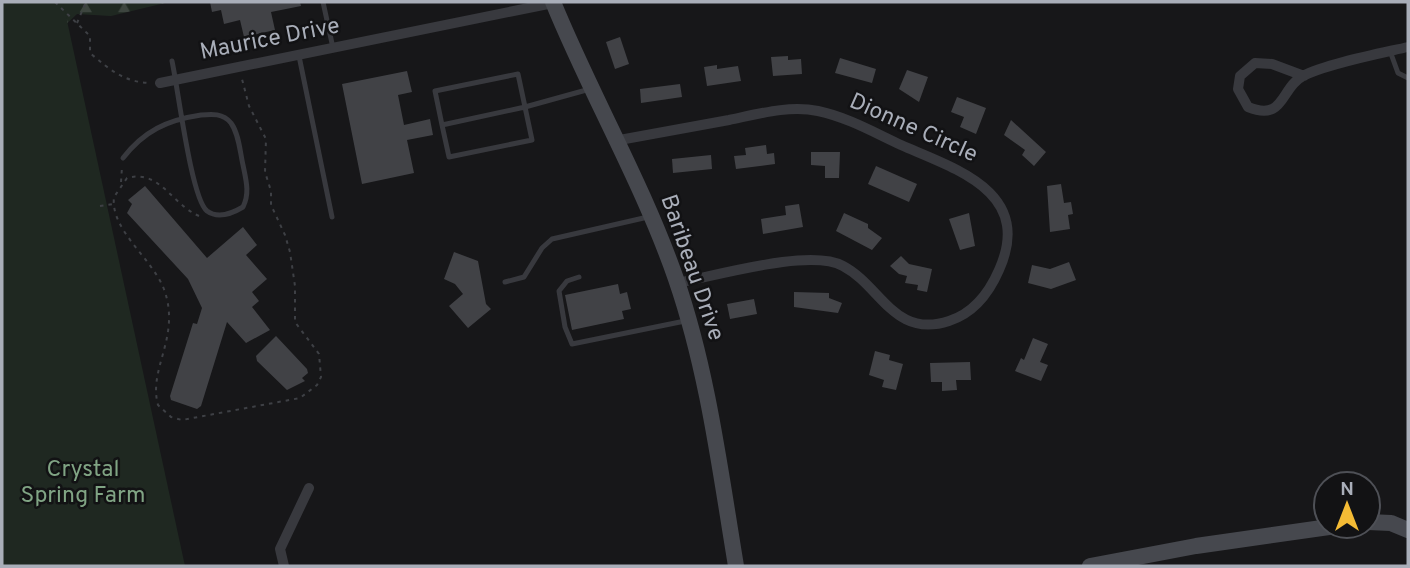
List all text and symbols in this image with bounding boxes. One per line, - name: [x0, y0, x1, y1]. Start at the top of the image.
- street label: Maurice Drive: [198, 12, 342, 68]
- street label: Dionne Circle: [844, 88, 982, 170]
- street label: Baribeau Drive: [652, 191, 730, 345]
- park label: Crystal Spring Farm: [21, 456, 145, 511]
- north arrow: [1312, 470, 1382, 540]
- text: N: [1340, 478, 1354, 502]

